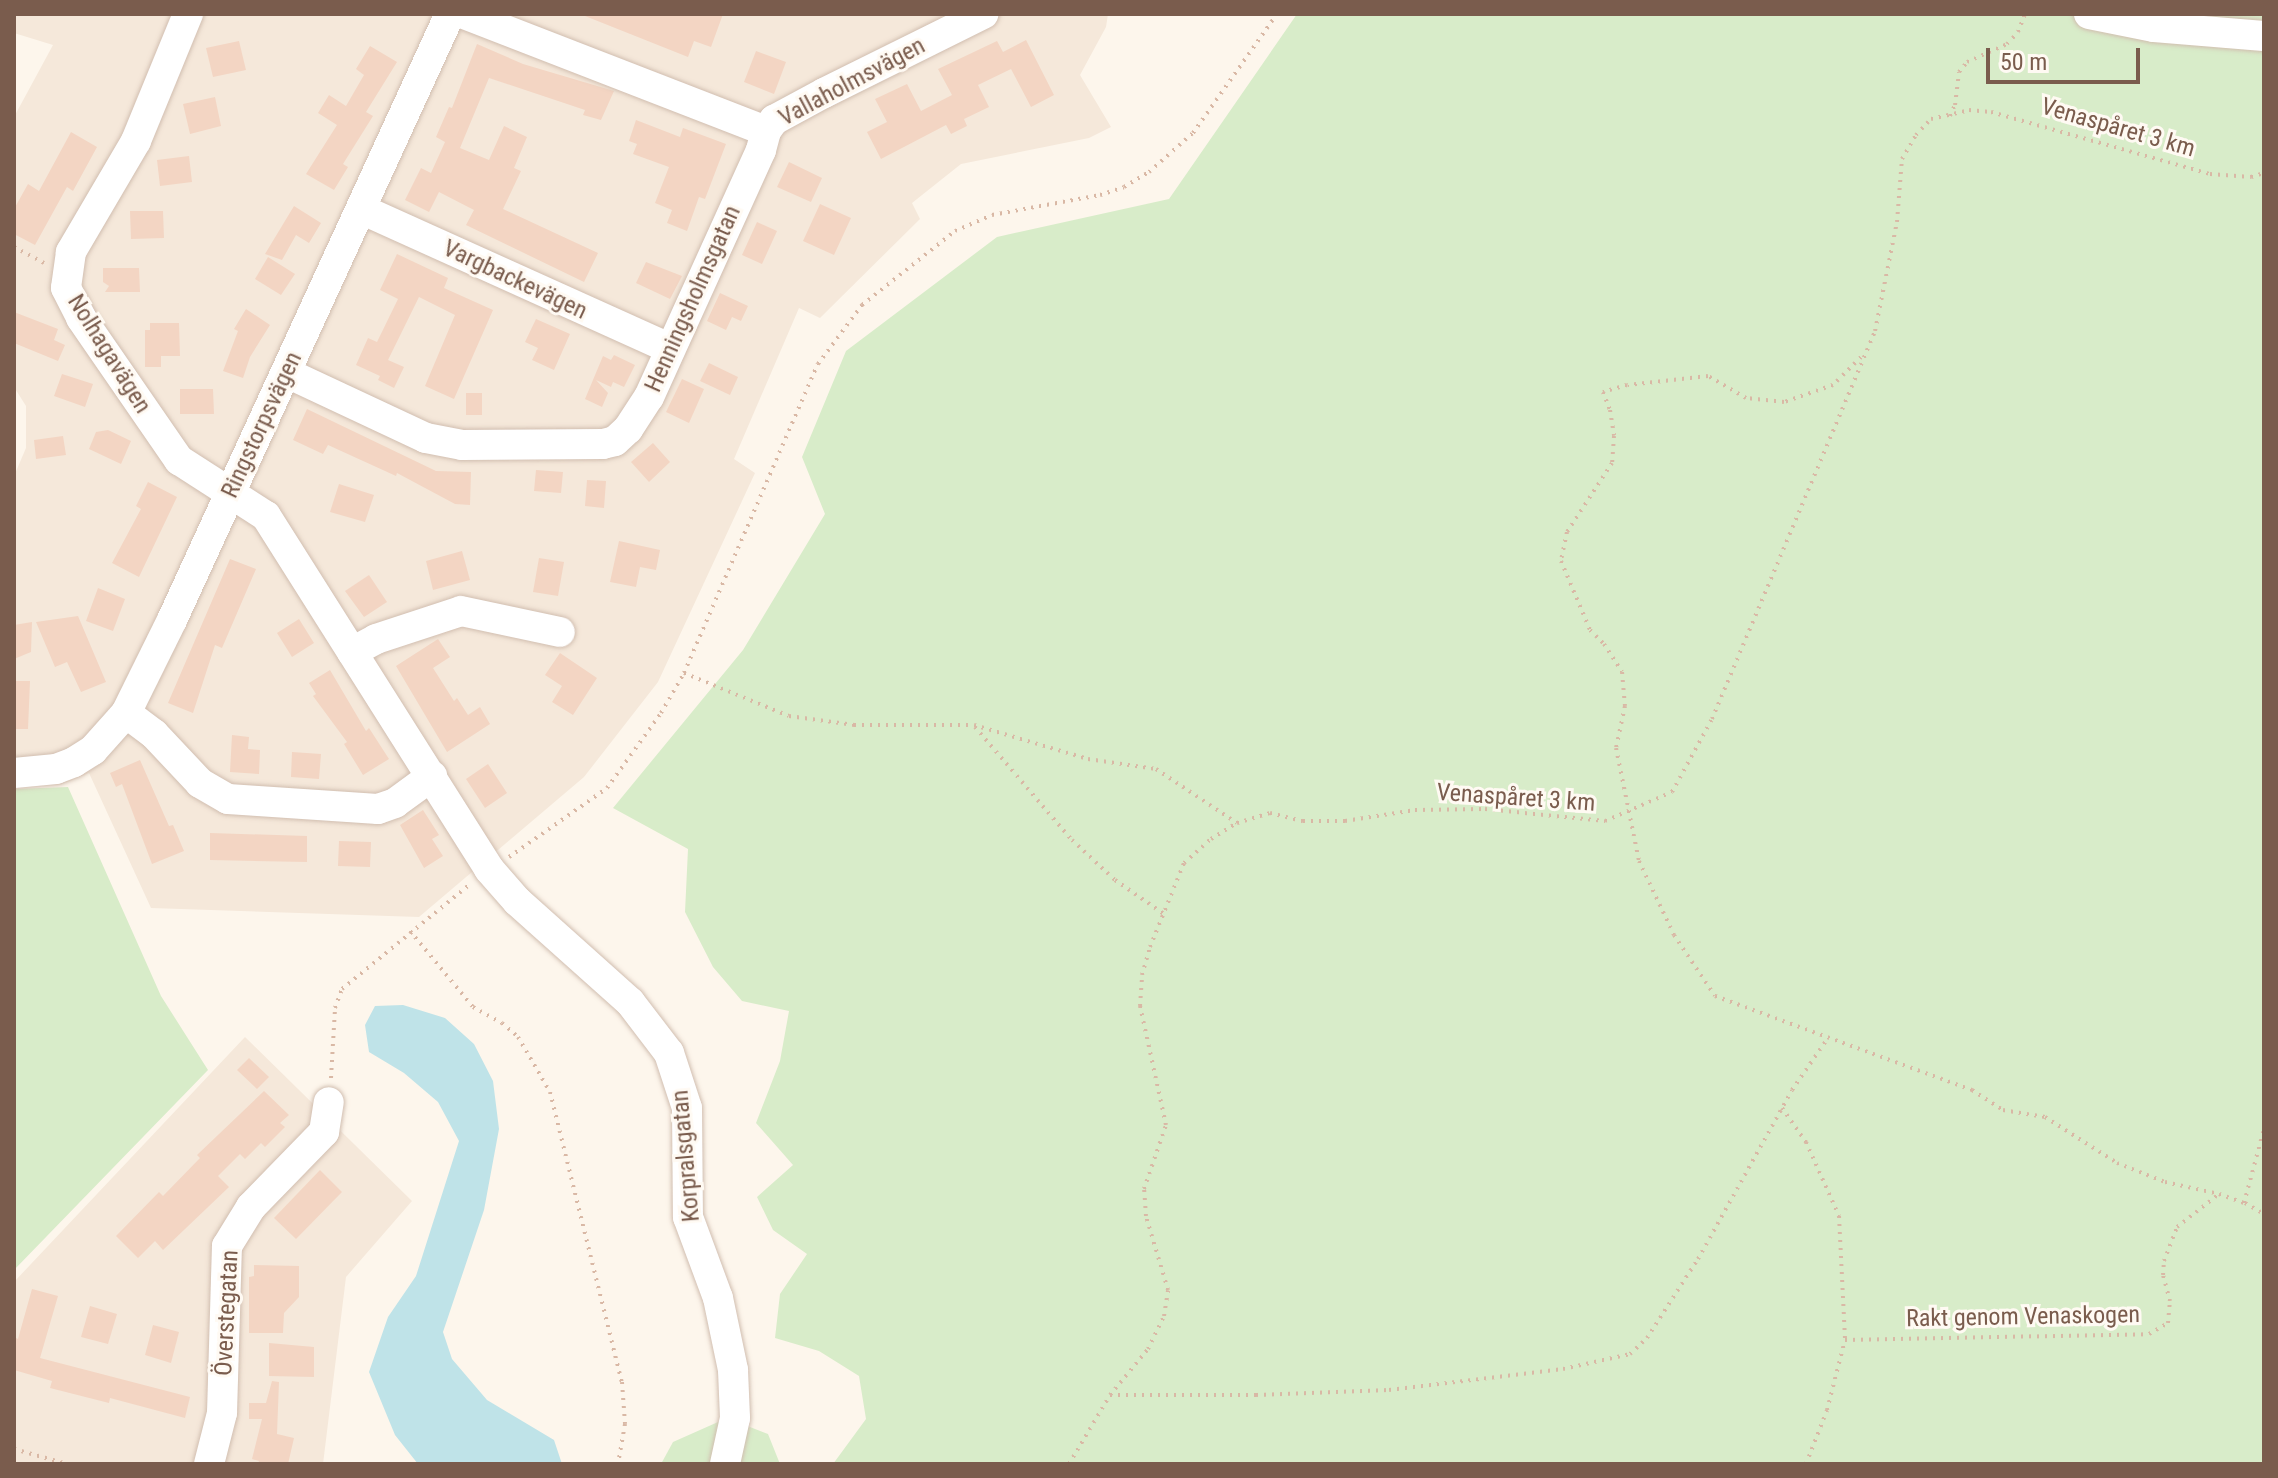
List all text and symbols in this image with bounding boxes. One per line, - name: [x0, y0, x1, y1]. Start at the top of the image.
- street label: Vallaholmsvägen: [774, 31, 930, 133]
- scale bar: [1990, 32, 2144, 82]
- text: 50 m: [2000, 48, 2047, 76]
- street label: Venaspåret 3 km: [2038, 92, 2198, 164]
- street label: Henningsholmsgatan: [639, 201, 747, 397]
- street label: Vargbackevägen: [438, 234, 592, 326]
- street label: Nolhagavägen: [61, 289, 157, 419]
- street label: Ringstorpsvägen: [216, 347, 308, 503]
- street label: Venaspåret 3 km: [1436, 778, 1596, 818]
- street label: Korpralsgatan: [666, 1089, 706, 1223]
- street label: Överstegatan: [209, 1249, 245, 1377]
- street label: Rakt genom Venaskogen: [1906, 1301, 2140, 1333]

